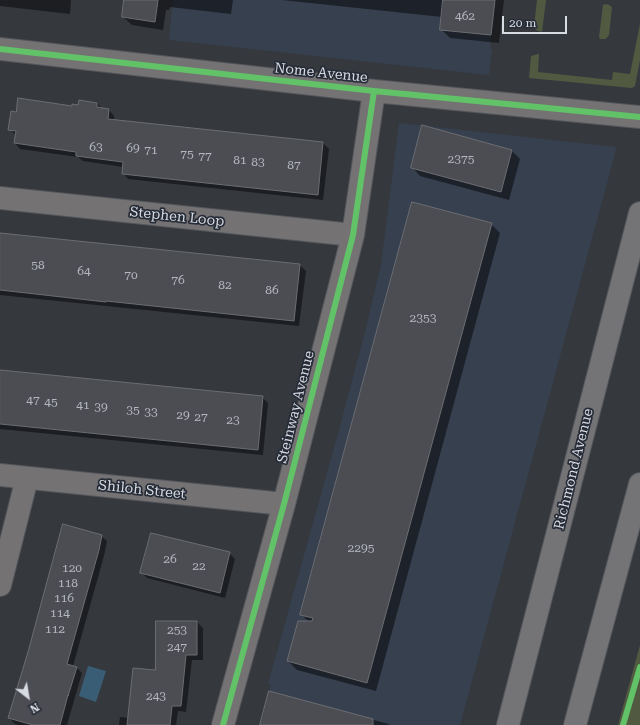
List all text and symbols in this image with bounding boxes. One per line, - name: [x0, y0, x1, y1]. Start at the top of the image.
- scale bar: [504, 8, 569, 34]
- house number: 462: [455, 9, 475, 23]
- text: 20 m: [509, 16, 536, 30]
- street label: Nome Avenue: [273, 60, 369, 86]
- house number: 63: [89, 140, 103, 154]
- house number: 69: [126, 141, 140, 155]
- house number: 71: [144, 143, 158, 157]
- house number: 75: [180, 147, 194, 161]
- house number: 77: [198, 149, 212, 163]
- house number: 2375: [448, 152, 474, 166]
- house number: 81: [233, 153, 247, 167]
- house number: 83: [251, 155, 265, 169]
- house number: 87: [287, 158, 301, 172]
- street label: Stephen Loop: [129, 204, 225, 230]
- house number: 58: [31, 258, 45, 272]
- house number: 64: [77, 264, 91, 278]
- house number: 70: [124, 268, 138, 282]
- house number: 76: [171, 273, 185, 287]
- house number: 82: [218, 278, 232, 292]
- house number: 86: [265, 283, 279, 297]
- house number: 2353: [410, 311, 436, 325]
- street label: Steinway Avenue: [274, 349, 318, 465]
- house number: 47: [26, 393, 40, 407]
- house number: 45: [44, 395, 58, 409]
- house number: 41: [76, 398, 90, 412]
- house number: 39: [94, 400, 108, 414]
- house number: 35: [126, 403, 140, 417]
- house number: 33: [144, 405, 158, 419]
- street label: Richmond Avenue: [551, 407, 597, 531]
- house number: 29: [176, 408, 190, 422]
- house number: 27: [194, 410, 208, 424]
- house number: 23: [226, 413, 240, 427]
- street label: Shiloh Street: [97, 477, 187, 503]
- house number: 2295: [348, 541, 374, 555]
- house number: 26: [163, 552, 177, 566]
- house number: 22: [192, 559, 206, 573]
- house number: 120: [62, 561, 82, 575]
- house number: 118: [58, 576, 78, 590]
- house number: 116: [54, 591, 74, 605]
- house number: 114: [50, 606, 70, 620]
- house number: 112: [45, 622, 65, 636]
- house number: 253: [167, 623, 187, 637]
- house number: 247: [167, 640, 187, 654]
- north arrow: [8, 677, 48, 717]
- house number: 243: [146, 689, 166, 703]
- text: N: [27, 700, 41, 715]

